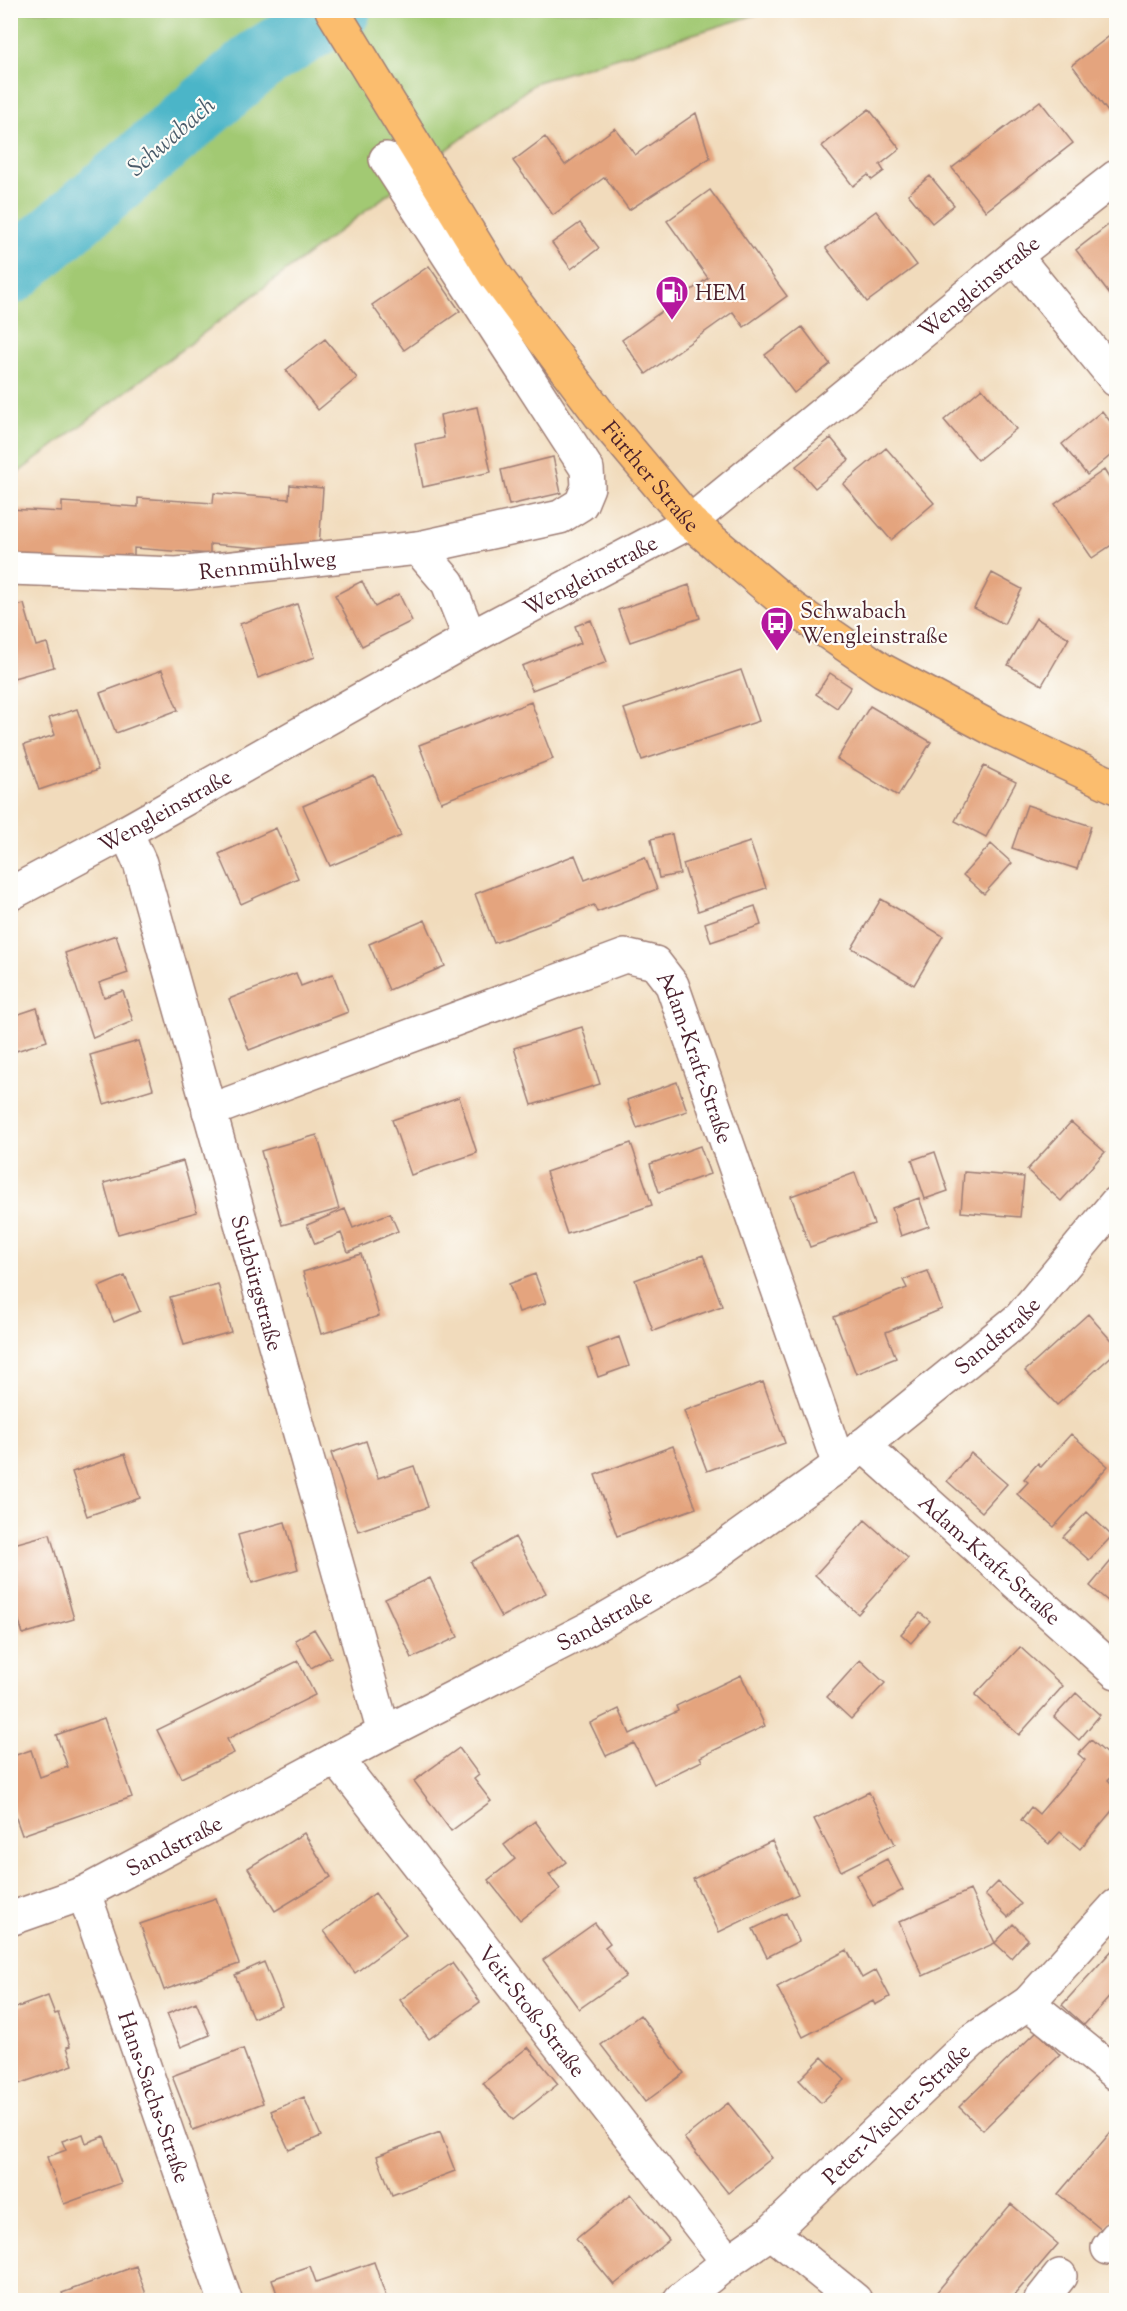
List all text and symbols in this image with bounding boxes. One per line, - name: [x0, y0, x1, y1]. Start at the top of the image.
- water label: Schwabach: [121, 89, 224, 185]
- street label: Wengleinstraße: [913, 229, 1048, 347]
- fuel station icon: HEM: [654, 274, 690, 321]
- place label: HEM: [695, 279, 746, 311]
- street label: Fürther Straße: [593, 415, 705, 542]
- street label: Wengleinstraße: [518, 529, 664, 626]
- street label: Rennmühlweg: [197, 544, 338, 591]
- place label: Schwabach Wengleinstraße: [800, 597, 948, 654]
- bus stop icon: Schwabach Wengleinstraße: [759, 605, 795, 652]
- street label: Wengleinstraße: [94, 762, 239, 863]
- street label: Adam-Kraft-Straße: [647, 965, 739, 1149]
- street label: Sulzbürgstraße: [220, 1212, 289, 1355]
- street label: Sandstraße: [949, 1291, 1050, 1384]
- street label: Adam-Kraft-Straße: [910, 1489, 1067, 1634]
- street label: Sandstraße: [552, 1582, 659, 1661]
- street label: Sandstraße: [121, 1809, 229, 1887]
- street label: Veit-Stoß-Straße: [468, 1940, 592, 2085]
- street label: Hans-Sachs-Straße: [107, 2008, 196, 2188]
- street label: Peter-Vischer-Straße: [817, 2037, 979, 2194]

